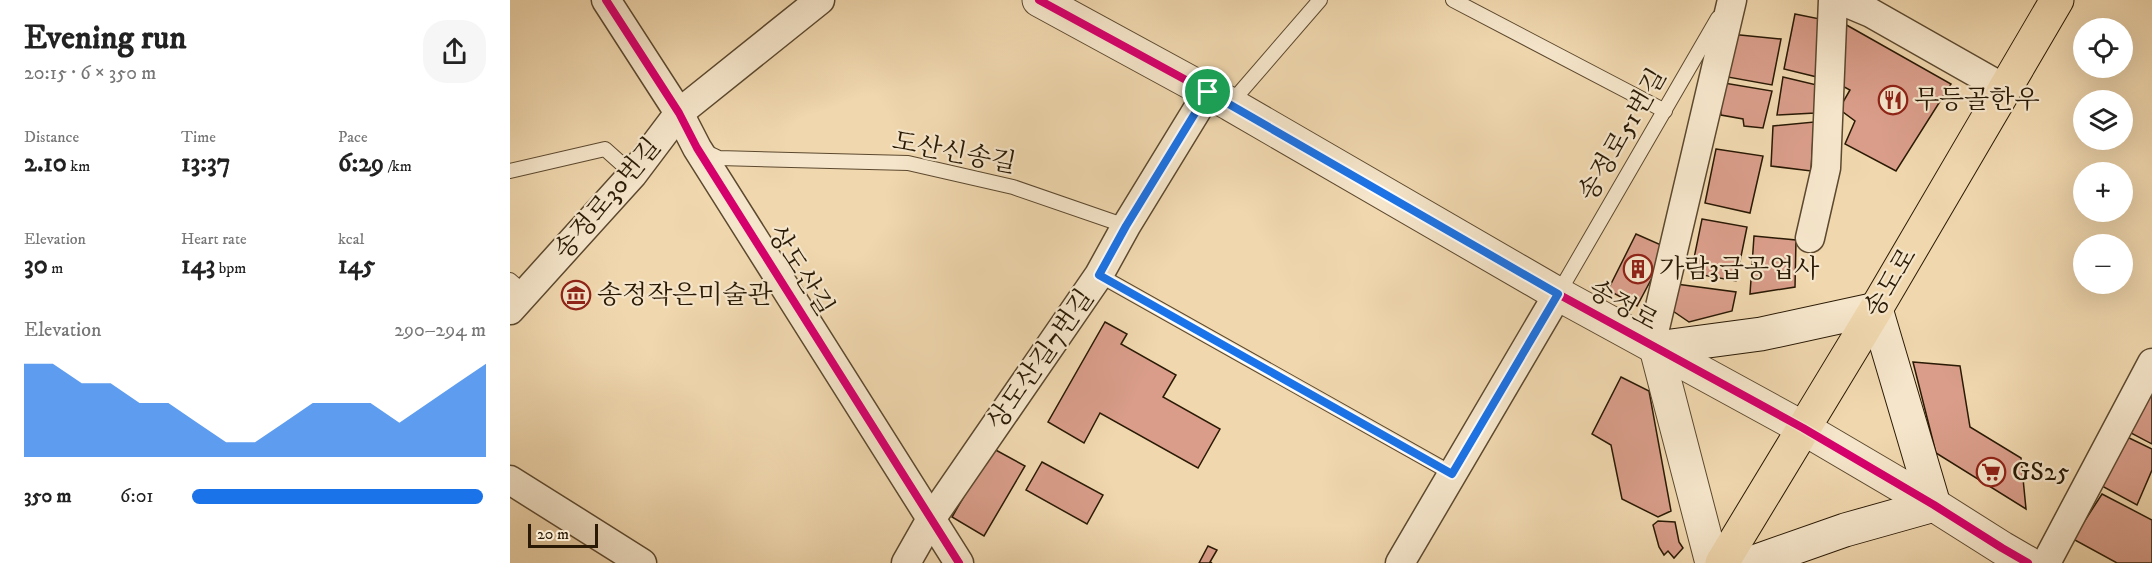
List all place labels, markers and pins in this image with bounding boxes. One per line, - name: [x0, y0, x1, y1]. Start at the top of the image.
- pin: [1182, 66, 1233, 117]
- restaurant icon: 무등골한우: [1877, 84, 1909, 116]
- place label: 무등골한우: [1914, 84, 2040, 117]
- building icon: 가람3급공업사: [1622, 253, 1654, 285]
- place label: 가람3급공업사: [1659, 253, 1819, 286]
- museum icon: 송정작은미술관: [560, 279, 592, 311]
- place label: 송정작은미술관: [597, 279, 773, 312]
- supermarket icon: GS25: [1975, 456, 2007, 488]
- place label: GS25: [2012, 456, 2069, 489]

